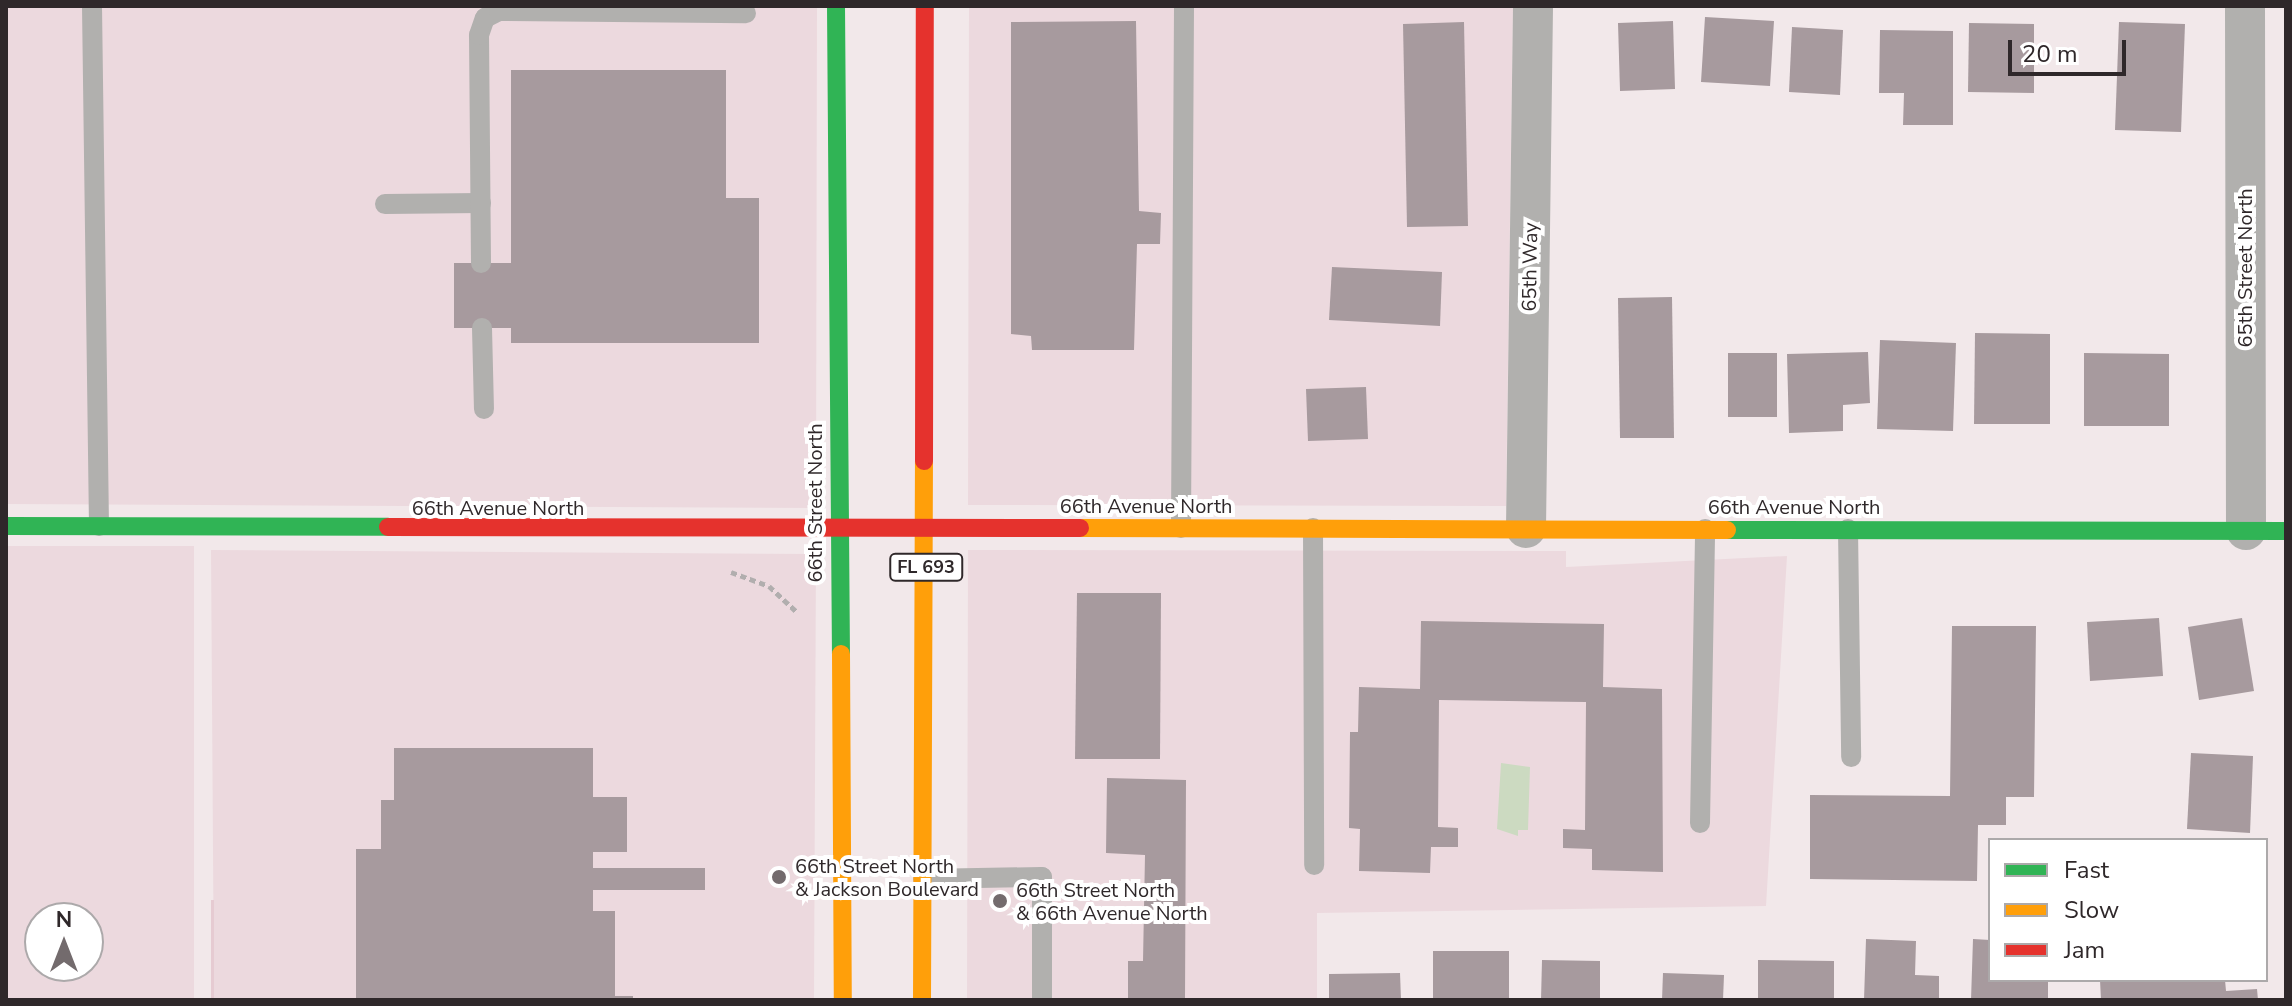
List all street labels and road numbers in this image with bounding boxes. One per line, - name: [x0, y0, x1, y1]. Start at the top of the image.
- street label: 65th Street North: [2233, 188, 2257, 348]
- street label: 65th Way: [1517, 222, 1543, 312]
- street label: 66th Street North: [803, 423, 827, 583]
- street label: 66th Avenue North: [1060, 494, 1232, 518]
- street label: 66th Avenue North: [1708, 495, 1880, 519]
- street label: 66th Avenue North: [412, 496, 584, 520]
- road number: FL 693: [888, 553, 964, 581]

